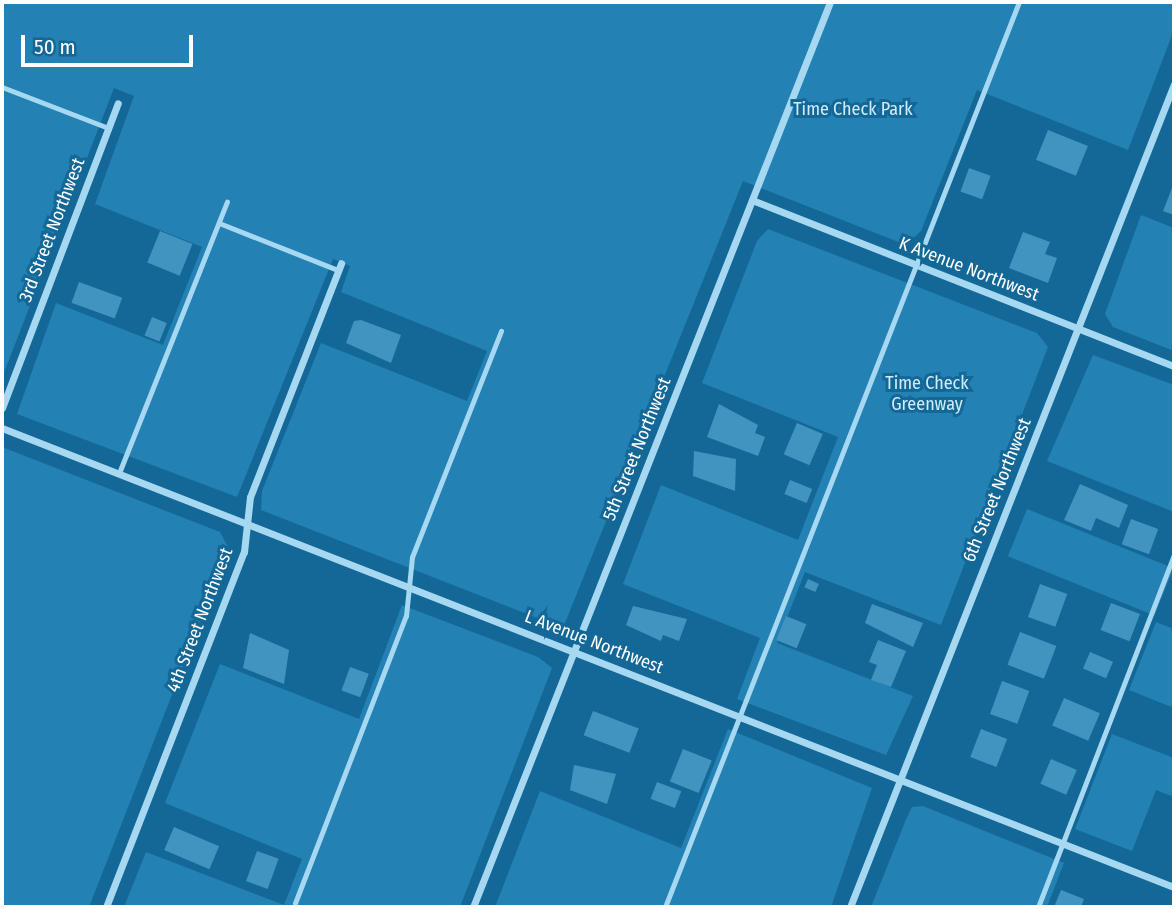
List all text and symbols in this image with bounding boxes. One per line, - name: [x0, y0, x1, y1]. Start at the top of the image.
- scale bar: [24, 21, 196, 65]
- text: 50 m: [34, 34, 76, 60]
- park label: Time Check Park: [793, 98, 913, 120]
- street label: 3rd Street Northwest: [15, 155, 89, 305]
- street label: K Avenue Northwest: [896, 232, 1042, 306]
- park label: Time Check Greenway: [885, 373, 969, 416]
- street label: 5th Street Northwest: [598, 374, 676, 524]
- street label: 6th Street Northwest: [958, 415, 1036, 565]
- street label: 4th Street Northwest: [162, 545, 238, 695]
- street label: L Avenue Northwest: [522, 606, 666, 678]

